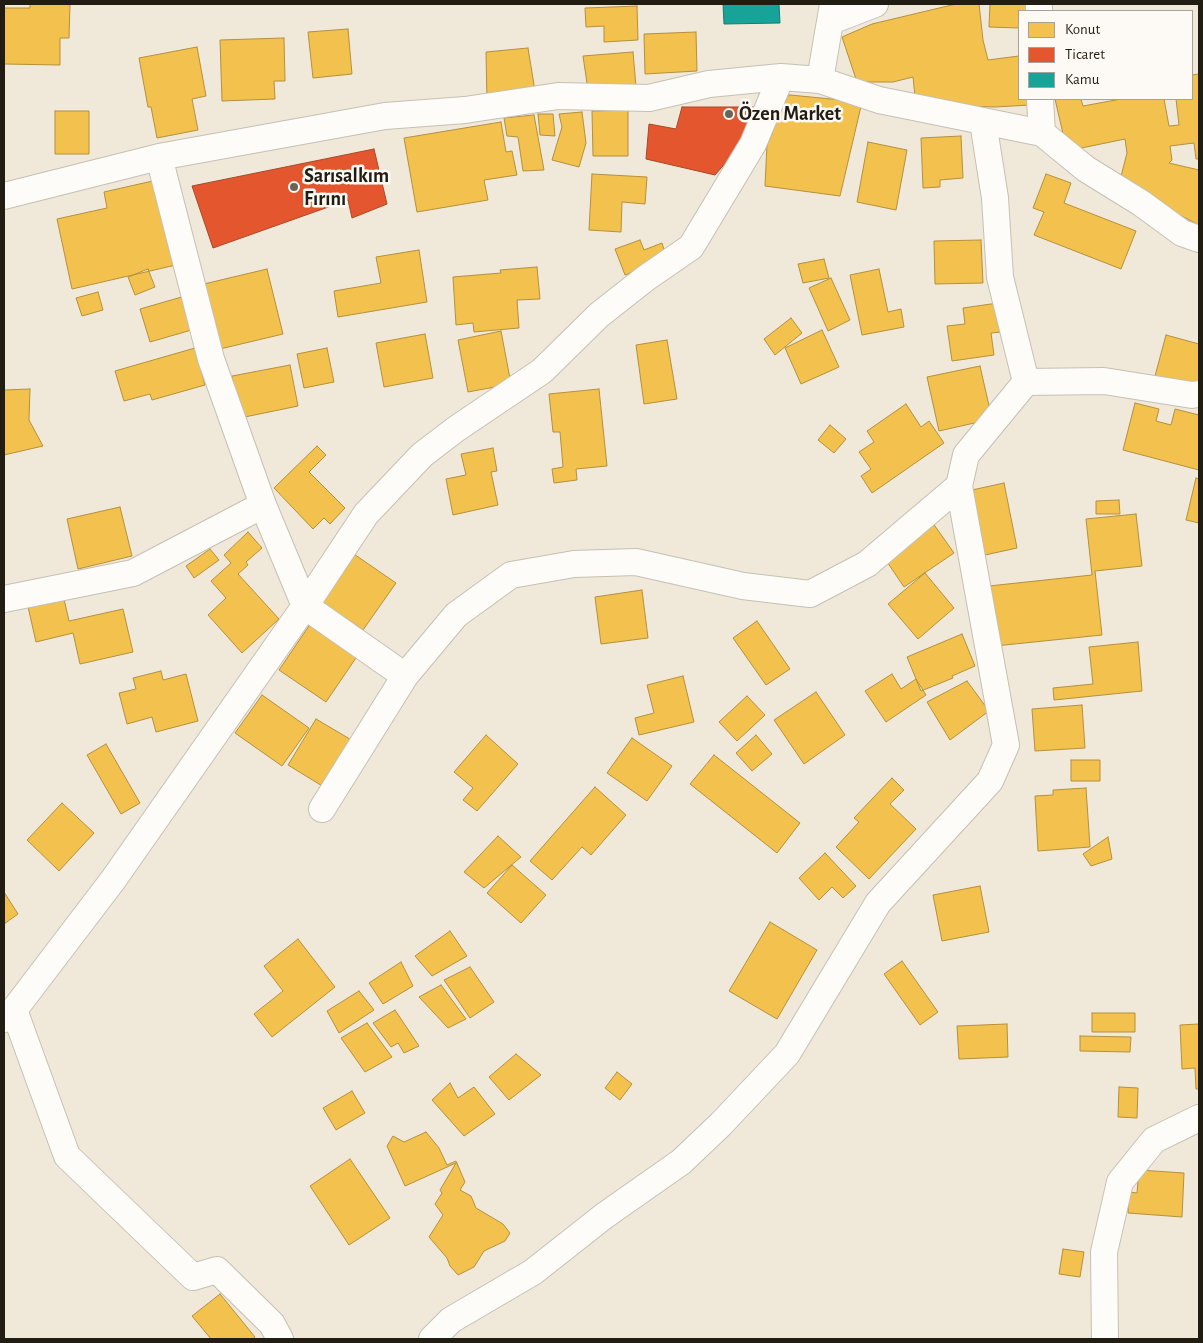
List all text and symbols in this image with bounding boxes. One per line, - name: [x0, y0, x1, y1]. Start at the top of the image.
- legend: [1018, 10, 1193, 100]
- text: Konut: [1065, 22, 1100, 37]
- text: Ticaret: [1065, 47, 1105, 62]
- text: Kamu: [1065, 72, 1100, 87]
- place label: Özen Market: [739, 102, 841, 126]
- marker: Özen Market: [723, 108, 735, 120]
- place label: Sarısalkım Fırını: [304, 164, 389, 211]
- marker: Sarısalkım Fırını: [288, 181, 300, 193]

